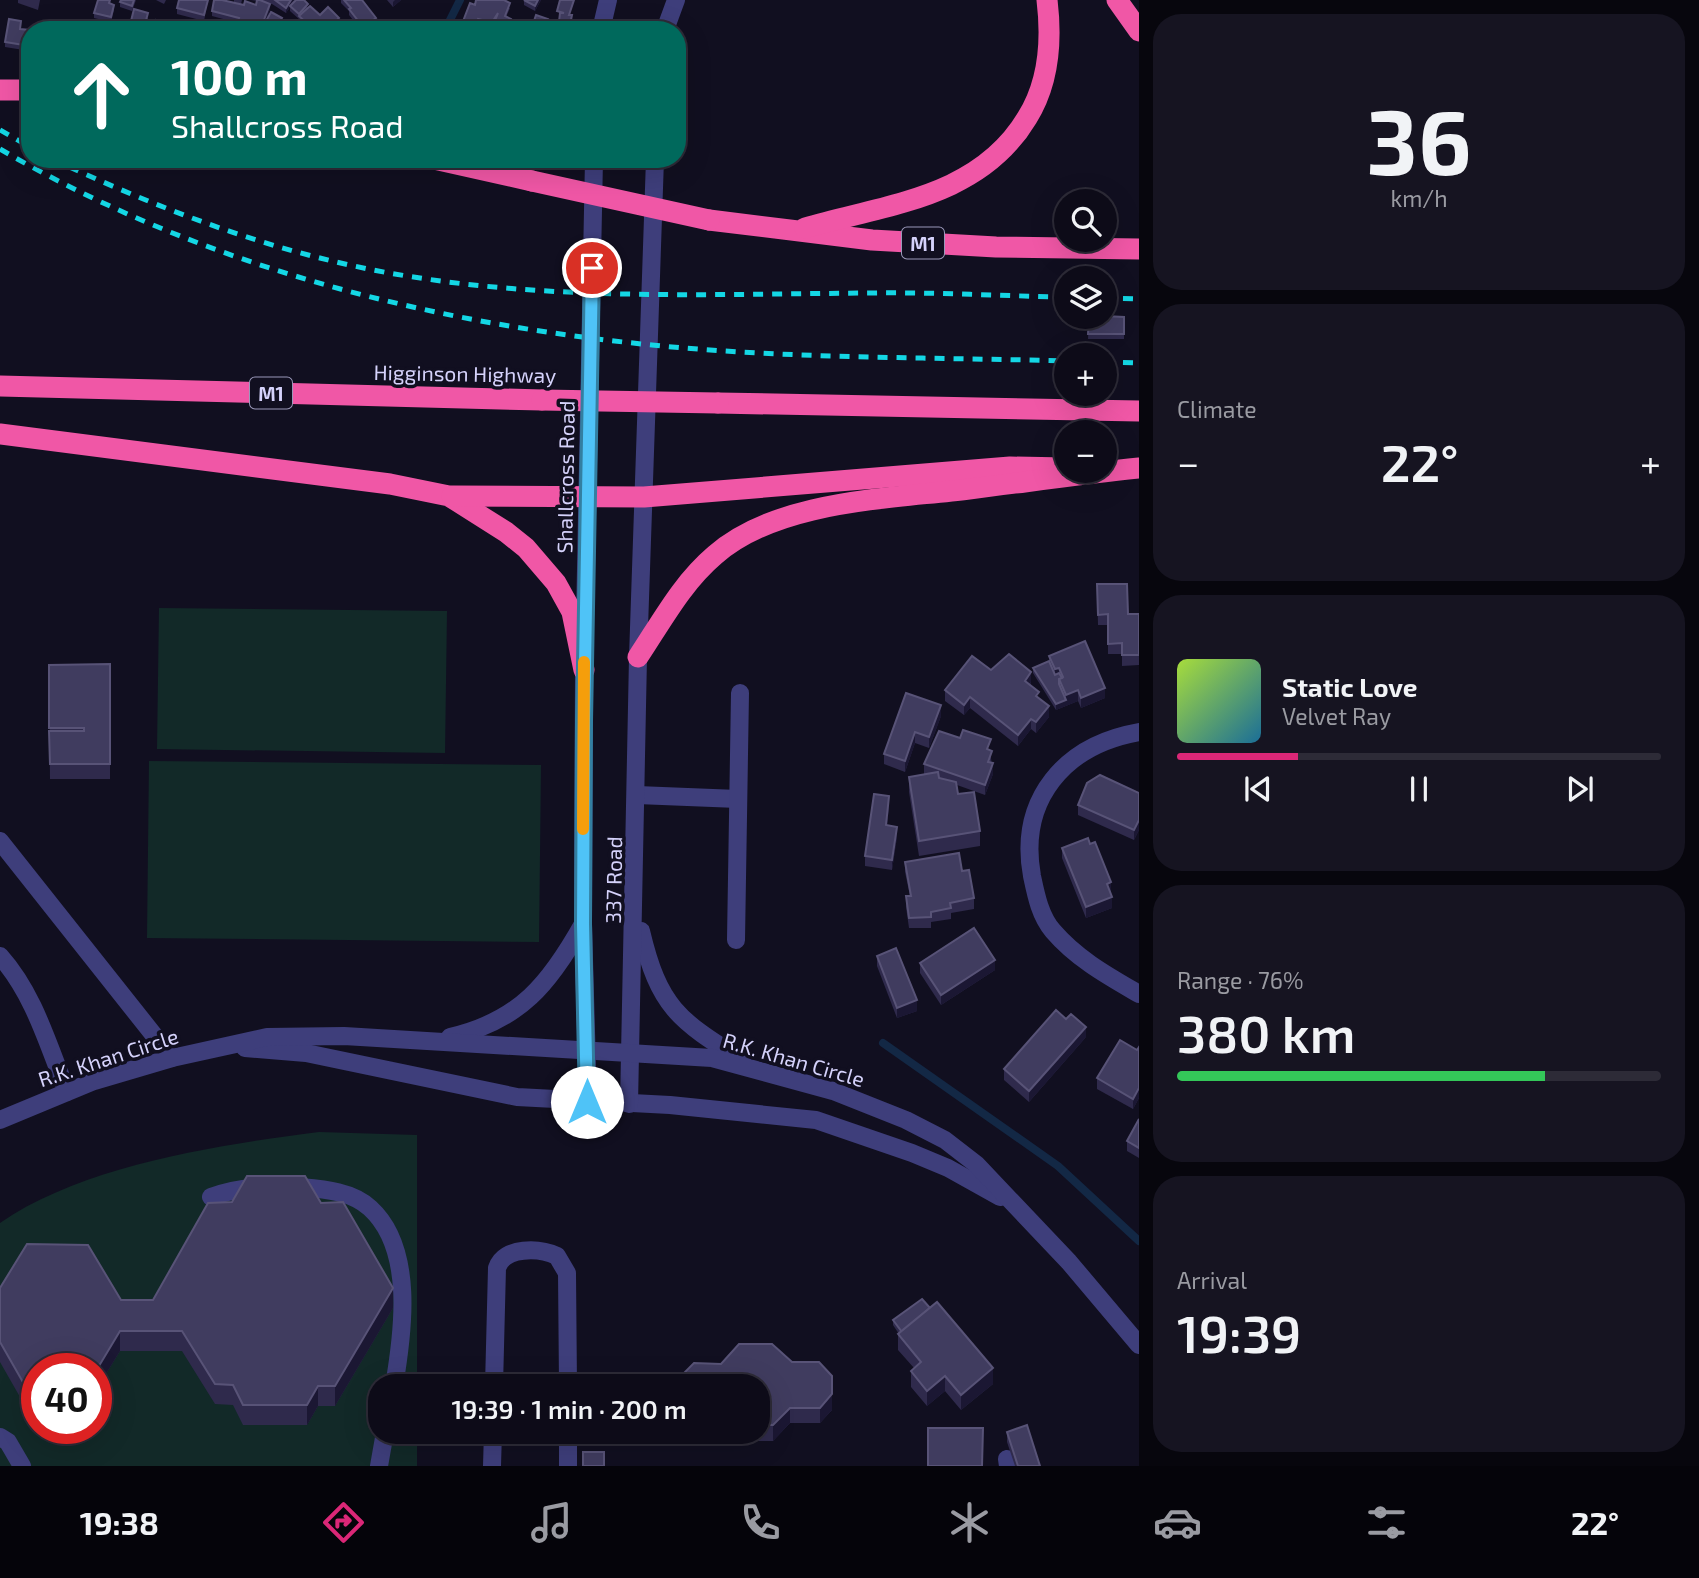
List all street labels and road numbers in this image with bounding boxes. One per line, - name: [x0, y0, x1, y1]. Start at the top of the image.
- road number: M1: [902, 228, 944, 258]
- street label: Higginson Highway: [374, 359, 556, 387]
- road number: M1: [250, 378, 292, 408]
- street label: Shallcross Road: [551, 400, 579, 554]
- street label: 337 Road: [600, 836, 626, 924]
- street label: R.K. Khan Circle: [35, 1023, 181, 1091]
- street label: R.K. Khan Circle: [720, 1027, 868, 1091]

